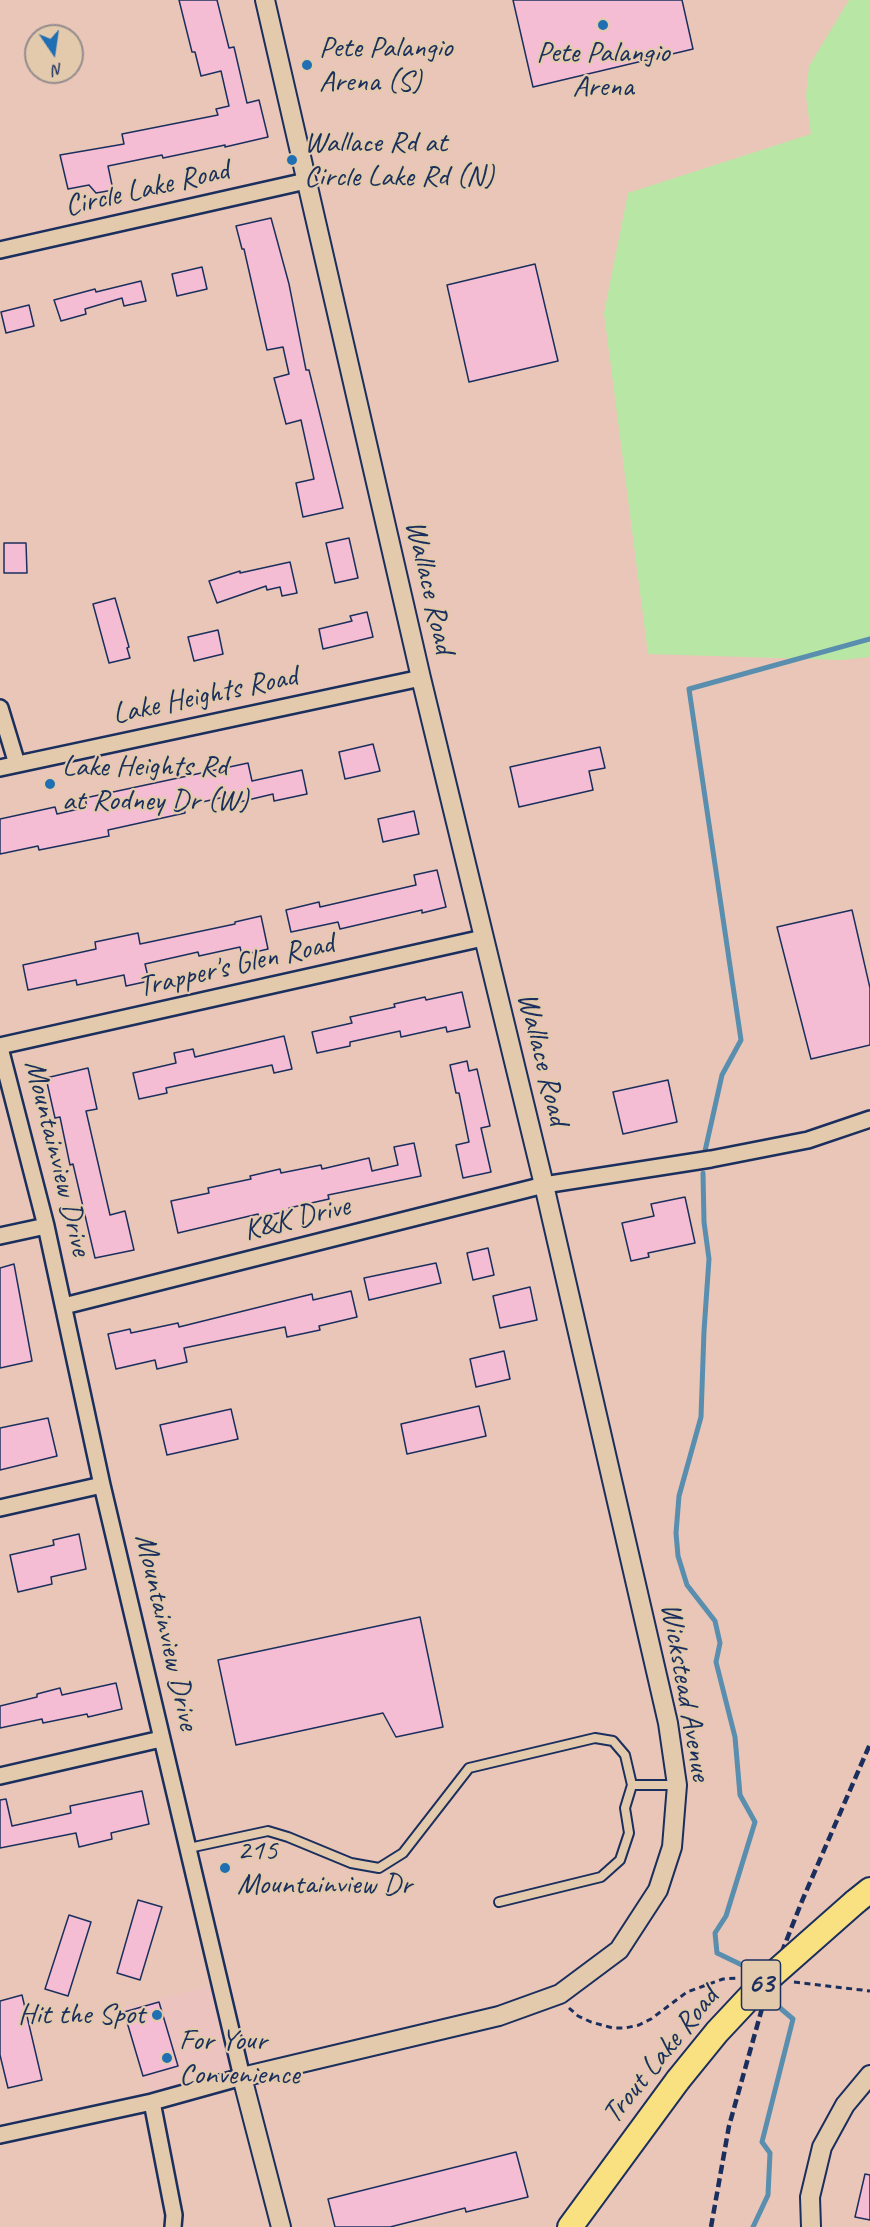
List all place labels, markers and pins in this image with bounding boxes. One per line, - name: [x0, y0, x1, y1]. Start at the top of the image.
- marker: Pete Palangio Arena: [596, 18, 610, 32]
- place label: Pete Palangio Arena (S): [319, 30, 452, 100]
- place label: Pete Palangio Arena: [536, 35, 670, 106]
- marker: Pete Palangio Arena (S): [300, 58, 314, 72]
- place label: Wallace Rd at Circle Lake Rd (N): [304, 125, 494, 195]
- marker: Wallace Rd at Circle Lake Rd (N): [285, 153, 299, 167]
- place label: Lake Heights Rd at Rodney Dr (W): [62, 749, 248, 819]
- marker: Lake Heights Rd at Rodney Dr (W): [43, 777, 57, 791]
- place label: 215 Mountainview Dr: [237, 1833, 412, 1904]
- marker: 215 Mountainview Dr: [218, 1861, 232, 1875]
- place label: Hit the Spot: [18, 1997, 145, 2033]
- marker: Hit the Spot: [150, 2008, 164, 2022]
- place label: For Your Convenience: [179, 2023, 300, 2094]
- marker: For Your Convenience: [160, 2051, 174, 2065]

